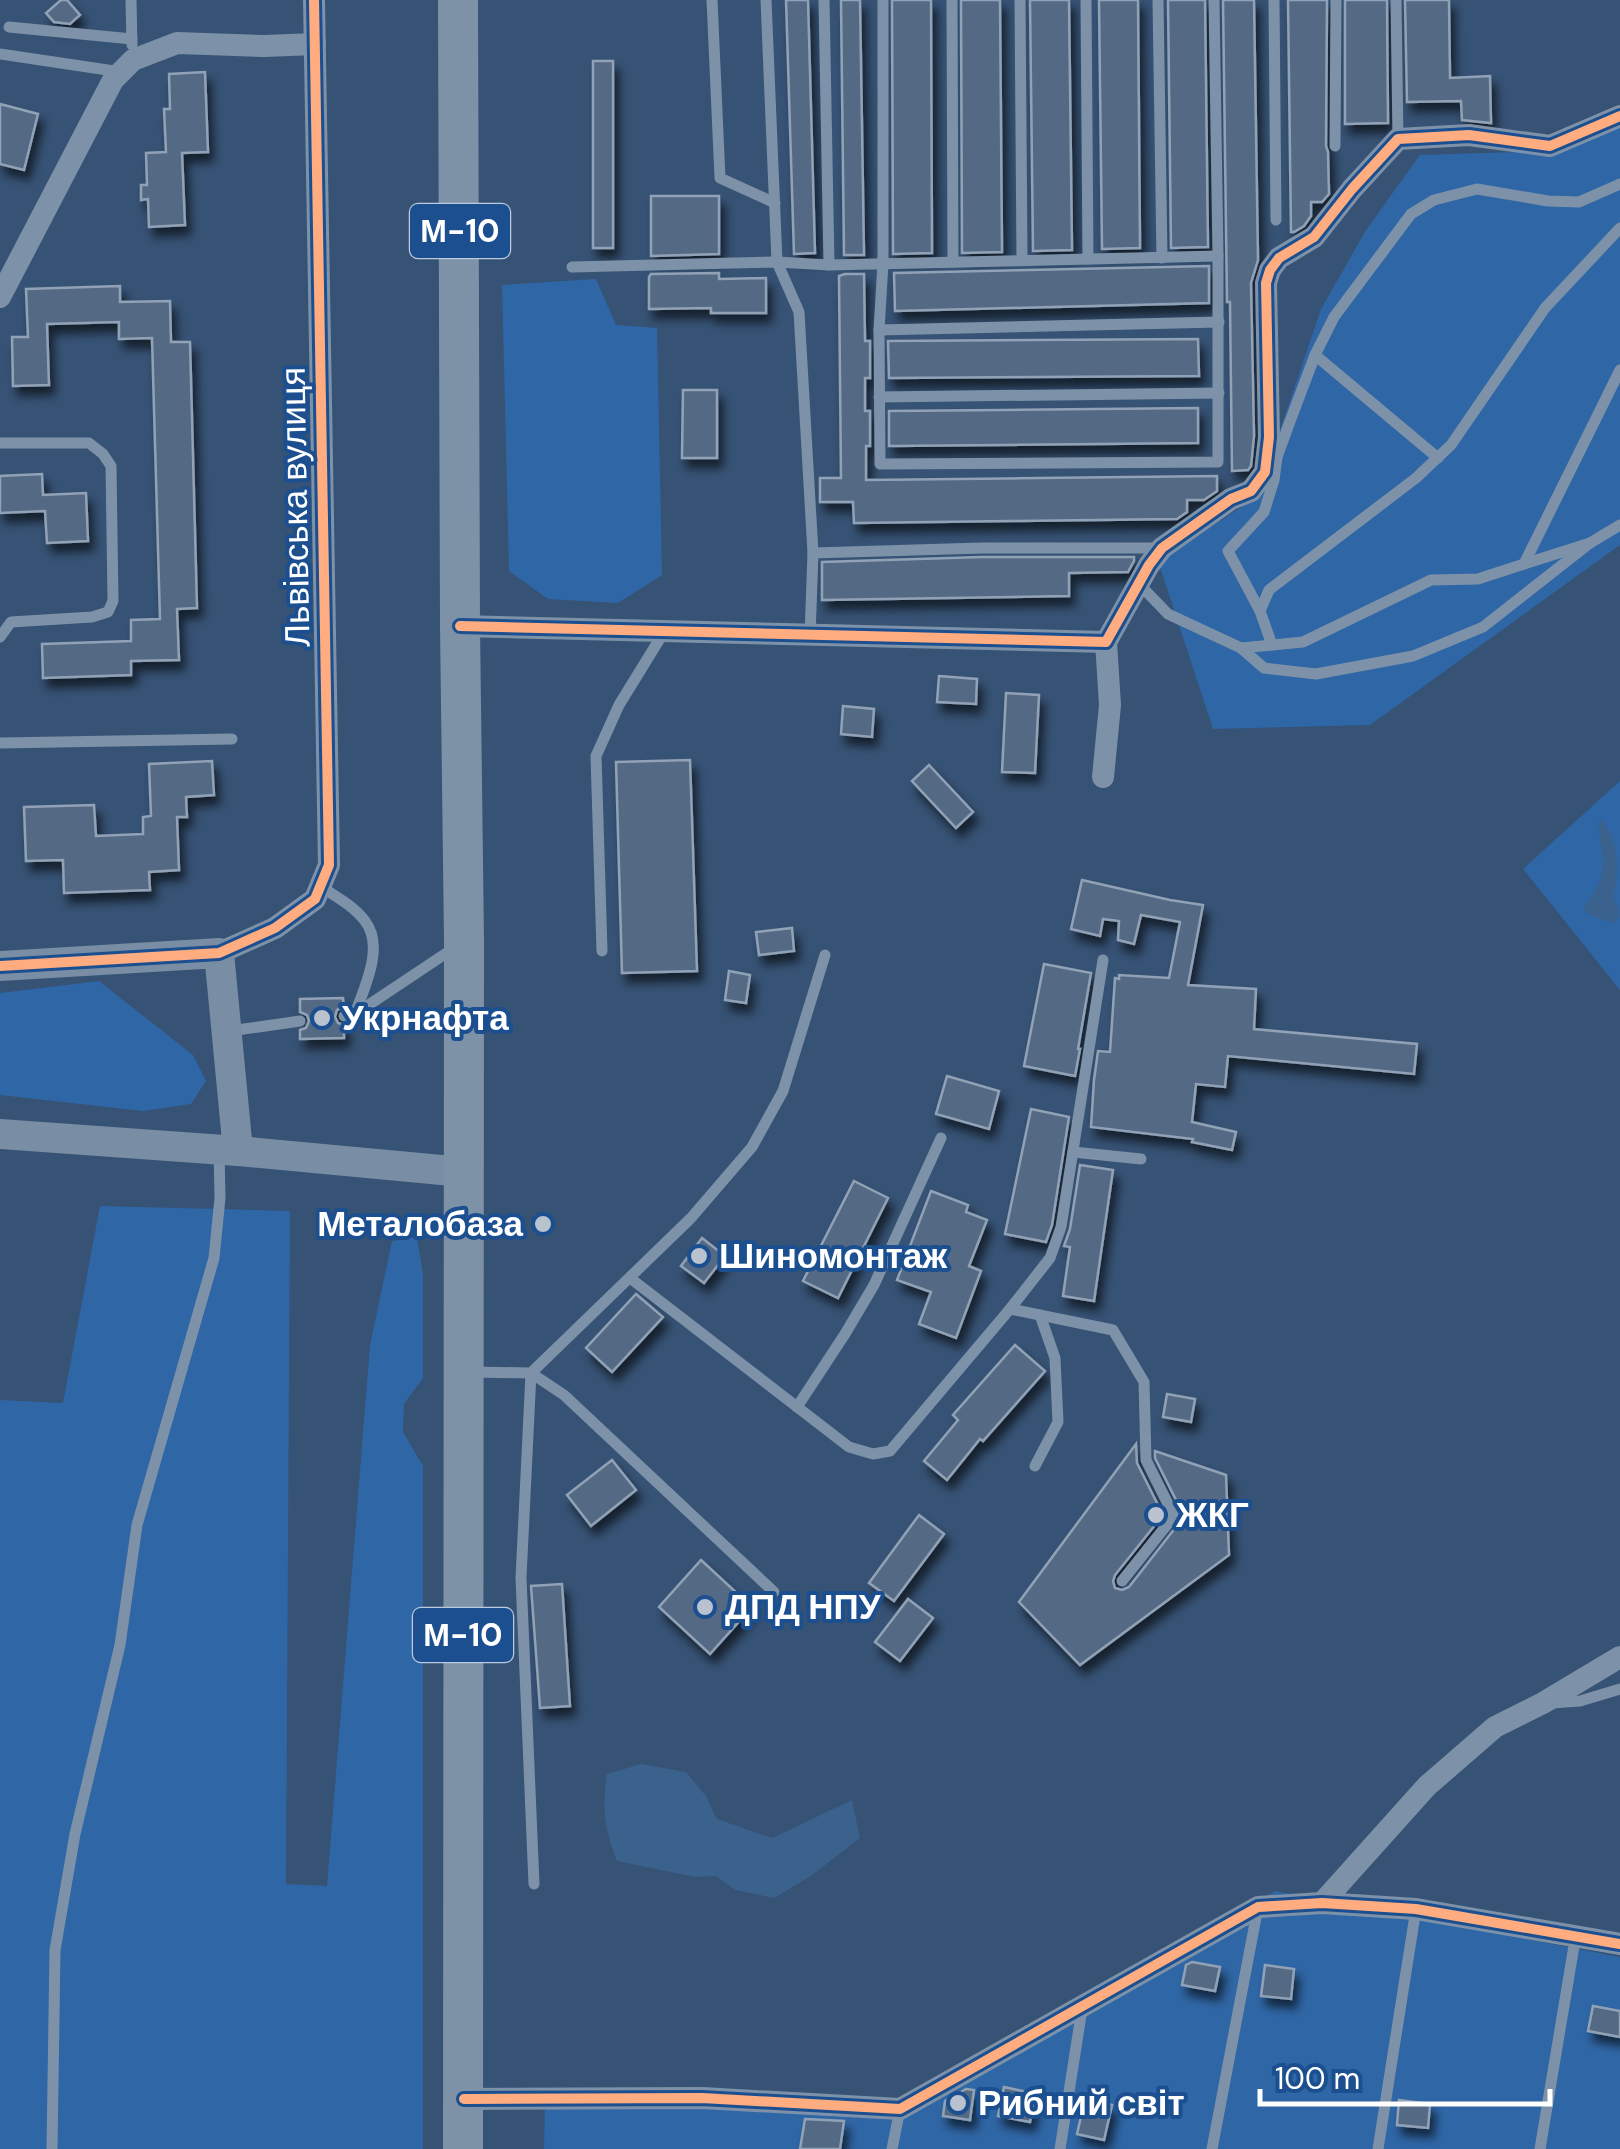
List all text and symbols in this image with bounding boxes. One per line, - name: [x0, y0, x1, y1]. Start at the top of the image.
- road number: М-10: [410, 204, 510, 258]
- street label: Львівська вулиця: [270, 367, 320, 647]
- place label: Укрнафта: [342, 995, 509, 1041]
- marker: Укрнафта: [311, 1007, 333, 1029]
- place label: Металобаза: [317, 1201, 524, 1247]
- marker: Металобаза: [532, 1213, 554, 1235]
- place label: Шиномонтаж: [719, 1233, 948, 1279]
- marker: Шиномонтаж: [688, 1245, 710, 1267]
- place label: ЖКГ: [1175, 1492, 1249, 1538]
- marker: ЖКГ: [1145, 1504, 1167, 1526]
- place label: ДПД НПУ: [725, 1584, 882, 1630]
- marker: ДПД НПУ: [694, 1596, 716, 1618]
- road number: М-10: [413, 1608, 513, 1662]
- scale bar: [1260, 2044, 1550, 2106]
- text: 100 m: [1275, 2059, 1360, 2098]
- place label: Рибний світ: [978, 2080, 1185, 2126]
- marker: Рибний світ: [947, 2092, 969, 2114]

